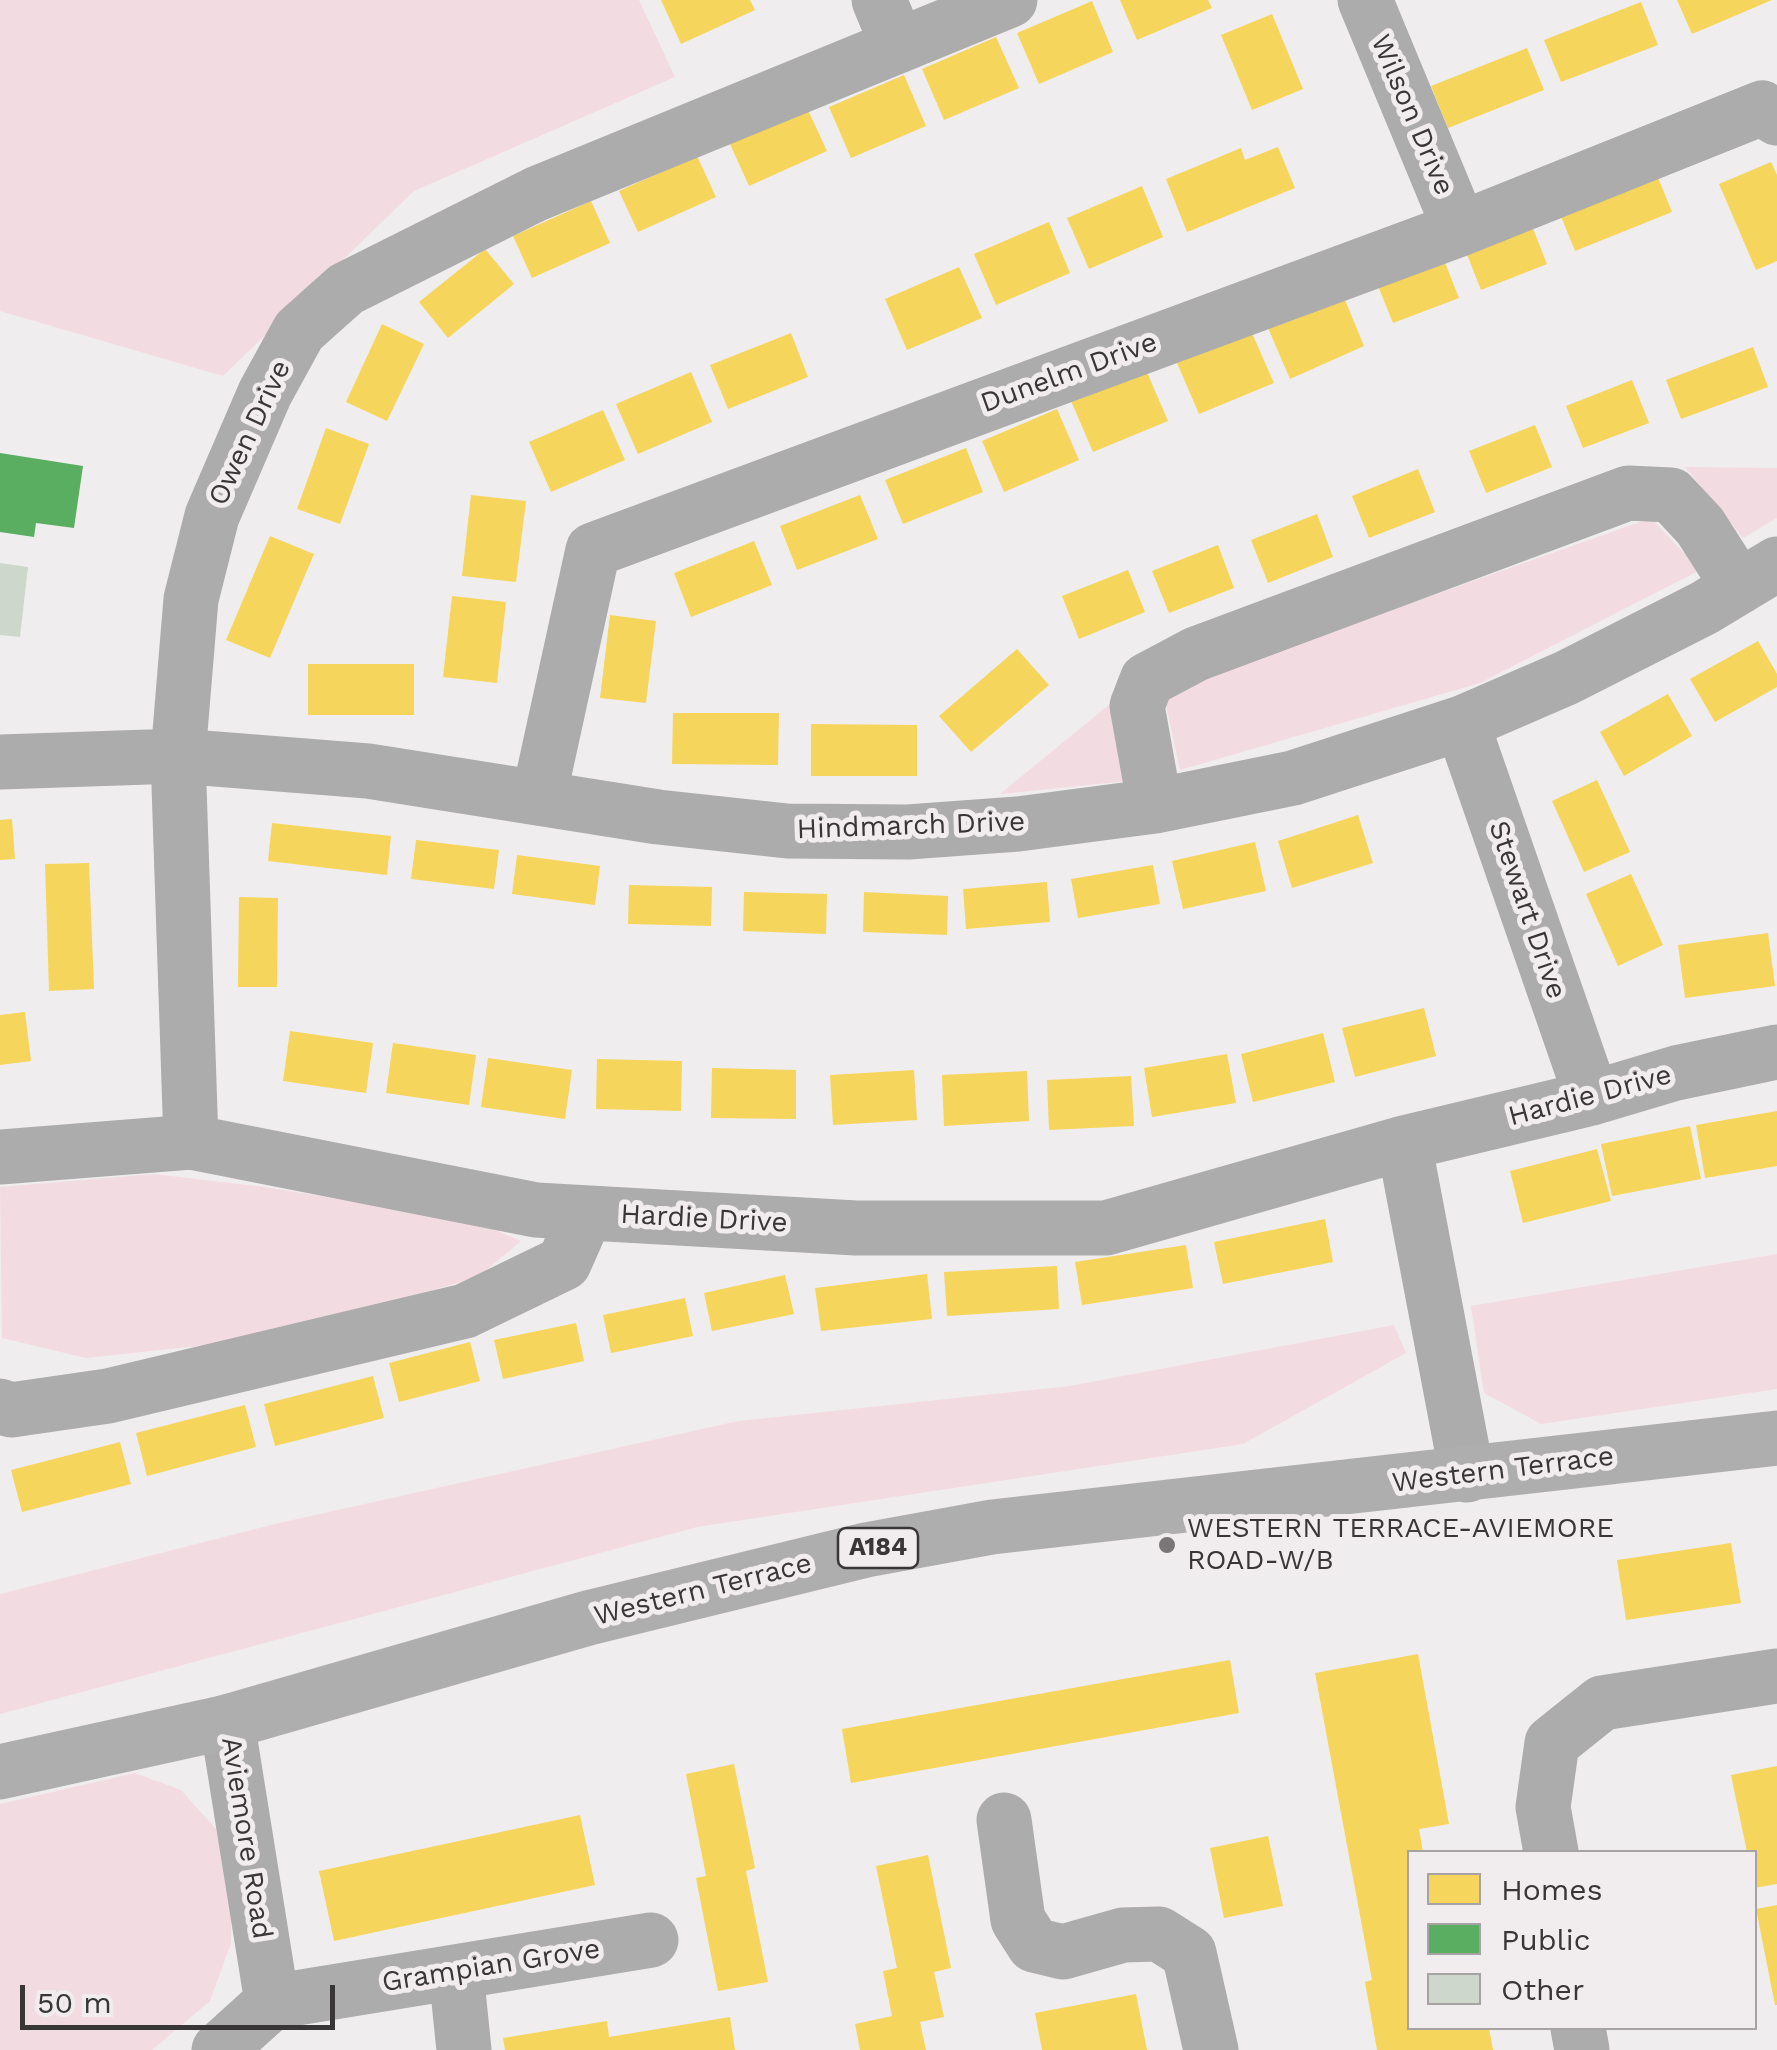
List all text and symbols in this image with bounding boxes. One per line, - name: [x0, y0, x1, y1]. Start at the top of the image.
- street label: Wilson Drive: [1363, 30, 1461, 200]
- street label: Dunelm Drive: [976, 326, 1162, 420]
- street label: Owen Drive: [202, 355, 298, 511]
- street label: Hindmarch Drive: [796, 805, 1026, 847]
- street label: Stewart Drive: [1481, 817, 1573, 1003]
- street label: Hardie Drive: [1505, 1058, 1675, 1134]
- street label: Hardie Drive: [619, 1198, 789, 1240]
- street label: Western Terrace: [1390, 1440, 1616, 1500]
- place label: WESTERN TERRACE-AVIEMORE ROAD-W/B: [1187, 1512, 1614, 1578]
- road number: A184: [838, 1528, 918, 1568]
- marker: WESTERN TERRACE-AVIEMORE ROAD-W/B: [1156, 1534, 1178, 1556]
- street label: Western Terrace: [591, 1547, 815, 1633]
- street label: Aviemore Road: [213, 1735, 279, 1941]
- legend: [1407, 1850, 1757, 2030]
- text: Homes: [1501, 1872, 1603, 1907]
- text: Public: [1501, 1922, 1591, 1957]
- street label: Grampian Grove: [380, 1932, 602, 2000]
- scale bar: [25, 1965, 340, 2027]
- text: Other: [1501, 1972, 1584, 2007]
- text: 50 m: [37, 1985, 112, 2020]

